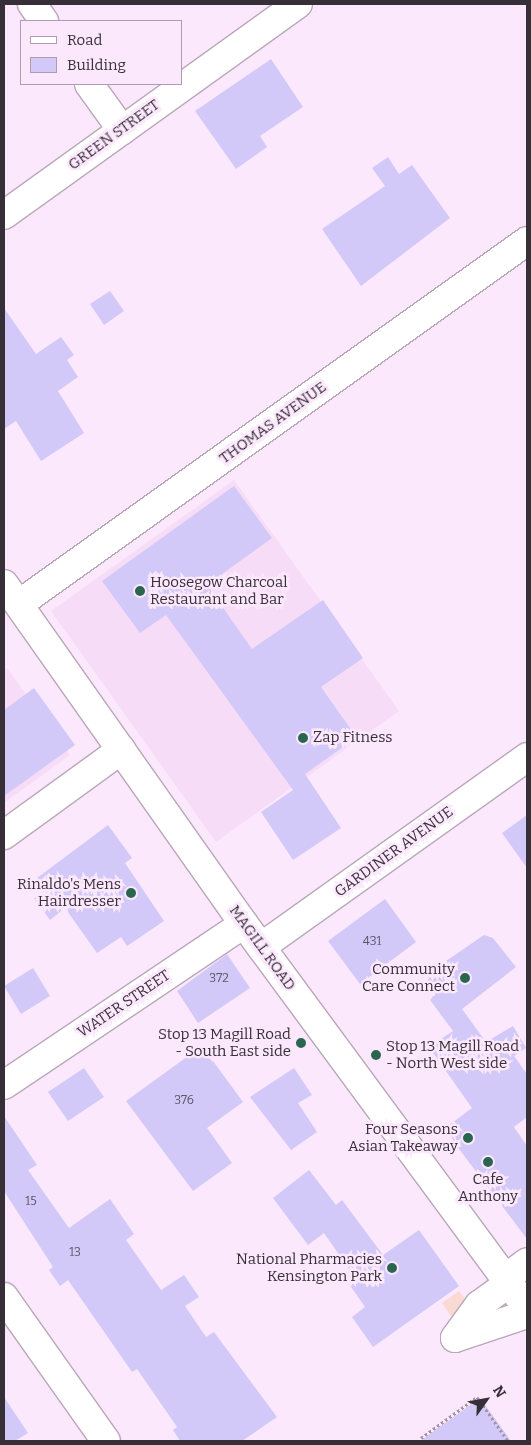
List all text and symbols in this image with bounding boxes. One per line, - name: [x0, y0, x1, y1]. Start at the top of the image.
- legend: [20, 20, 182, 85]
- text: Road: [67, 31, 102, 49]
- text: Building: [67, 56, 126, 74]
- street label: GREEN STREET: [65, 96, 163, 174]
- street label: THOMAS AVENUE: [216, 378, 330, 468]
- place label: Hoosegow Charcoal Restaurant and Bar: [150, 573, 287, 608]
- marker: Hoosegow Charcoal Restaurant and Bar: [134, 585, 146, 597]
- place label: Zap Fitness: [313, 729, 393, 747]
- marker: Zap Fitness: [297, 732, 309, 744]
- street label: GARDINER AVENUE: [331, 803, 457, 901]
- place label: Rinaldo's Mens Hairdresser: [17, 875, 121, 910]
- marker: Rinaldo's Mens Hairdresser: [125, 887, 137, 899]
- street label: MAGILL ROAD: [225, 902, 299, 994]
- house number: 431: [363, 935, 381, 949]
- place label: Community Care Connect: [362, 960, 455, 995]
- street label: WATER STREET: [74, 966, 174, 1042]
- house number: 372: [209, 972, 229, 986]
- marker: Community Care Connect: [459, 972, 471, 984]
- place label: Stop 13 Magill Road - South East side: [158, 1025, 291, 1060]
- marker: Stop 13 Magill Road - South East side: [295, 1037, 307, 1049]
- place label: Stop 13 Magill Road - North West side: [386, 1037, 519, 1072]
- marker: Stop 13 Magill Road - North West side: [370, 1049, 382, 1061]
- house number: 376: [174, 1094, 194, 1108]
- place label: Four Seasons Asian Takeaway: [348, 1120, 458, 1155]
- marker: Four Seasons Asian Takeaway: [462, 1132, 474, 1144]
- marker: Cafe Anthony: [482, 1156, 494, 1168]
- place label: Cafe Anthony: [458, 1170, 518, 1205]
- house number: 15: [25, 1195, 37, 1209]
- house number: 13: [69, 1246, 81, 1260]
- place label: National Pharmacies Kensington Park: [236, 1250, 382, 1285]
- marker: National Pharmacies Kensington Park: [386, 1262, 398, 1274]
- north arrow: [461, 1375, 511, 1425]
- text: N: [489, 1383, 509, 1401]

